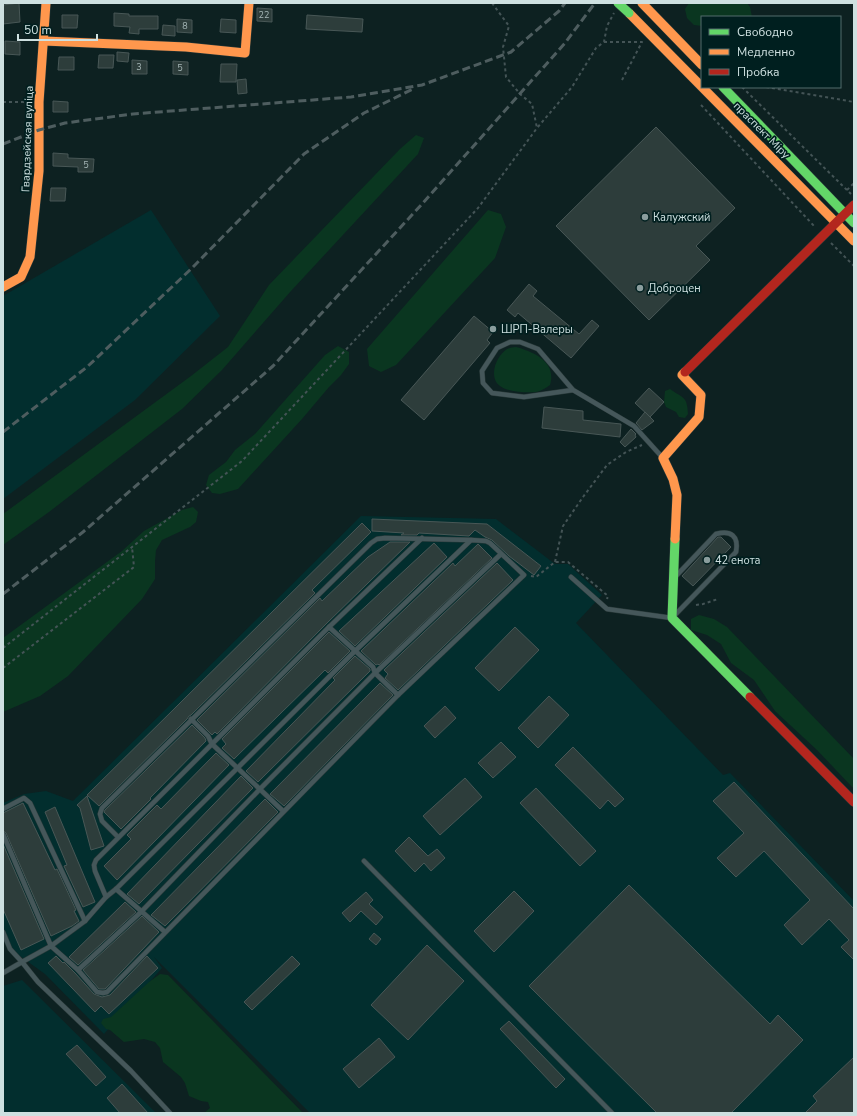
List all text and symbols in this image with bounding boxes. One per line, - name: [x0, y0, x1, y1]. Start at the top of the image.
- house number: 22: [259, 9, 269, 21]
- scale bar: [18, 16, 97, 42]
- legend: [701, 16, 841, 88]
- house number: 8: [182, 20, 188, 32]
- text: 50 m: [24, 22, 52, 38]
- text: Свободно: [737, 24, 793, 40]
- text: Медленно: [737, 44, 795, 60]
- house number: 3: [136, 61, 142, 73]
- house number: 5: [177, 62, 183, 74]
- text: Пробка: [737, 64, 780, 80]
- street label: Гвардзейская вуліца: [18, 85, 37, 193]
- street label: праспект Міру: [730, 99, 793, 162]
- house number: 5: [83, 159, 89, 171]
- place label: Калужский: [653, 210, 711, 225]
- marker: Калужский: [640, 212, 650, 222]
- place label: Доброцен: [648, 281, 701, 296]
- marker: Доброцен: [635, 283, 645, 293]
- place label: ШРП-Валеры: [501, 322, 573, 337]
- marker: ШРП-Валеры: [488, 324, 498, 334]
- place label: 42 енота: [715, 553, 761, 568]
- marker: 42 енота: [702, 555, 712, 565]

